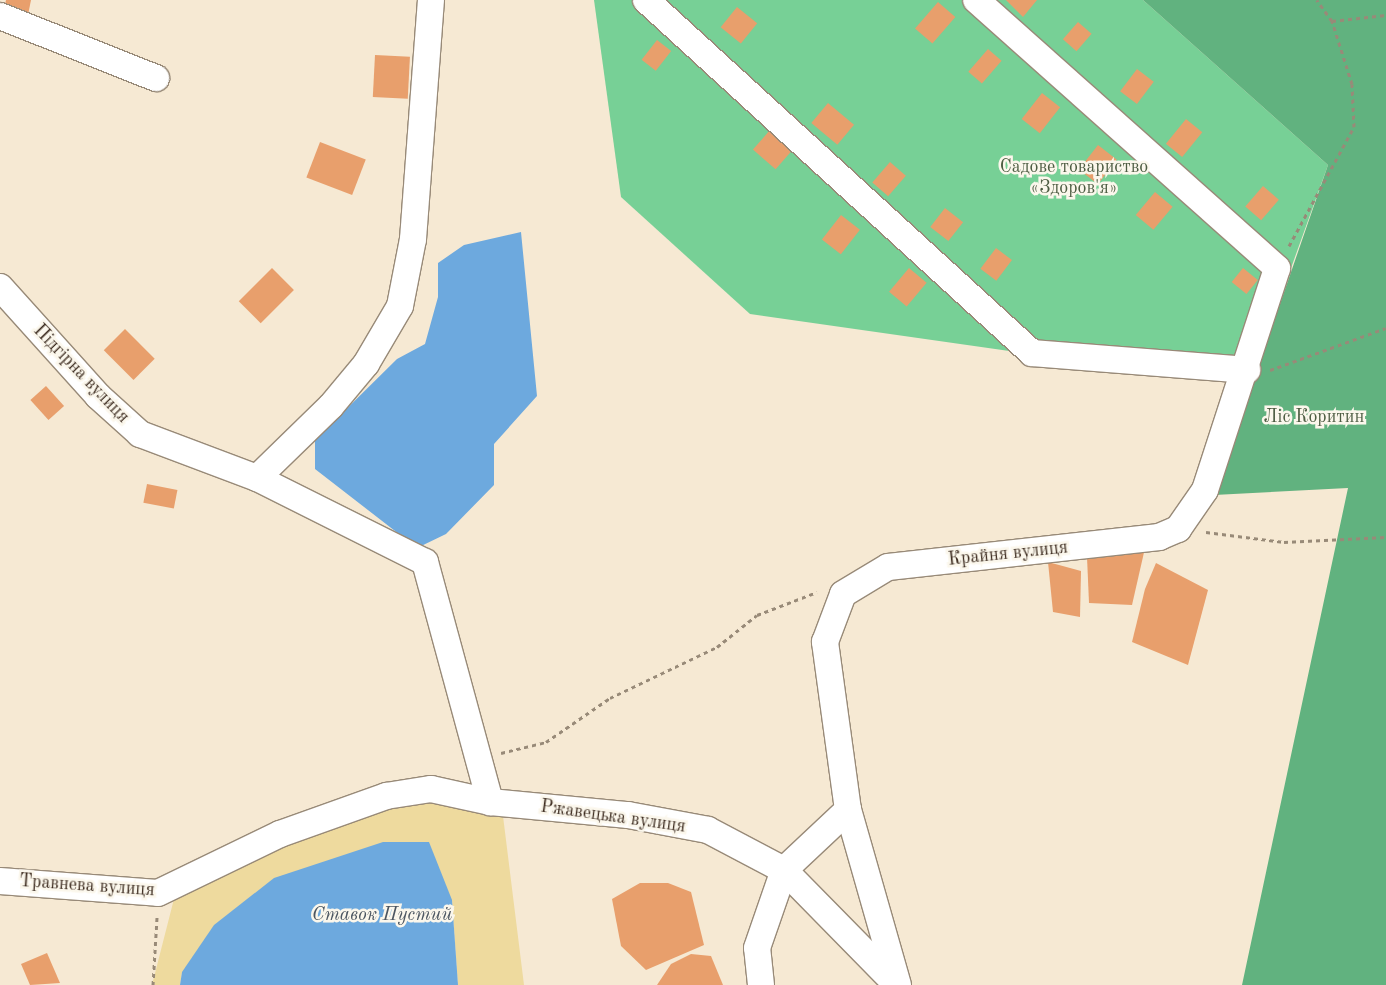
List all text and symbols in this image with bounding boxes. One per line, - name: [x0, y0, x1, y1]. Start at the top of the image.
- park label: Садове товариство «Здоров'я»: [1000, 157, 1148, 200]
- street label: Підгірна вулиця: [28, 320, 134, 428]
- park label: Ліс Коритин: [1264, 406, 1364, 428]
- street label: Крайня вулиця: [947, 537, 1069, 571]
- street label: Ржавецька вулиця: [539, 796, 687, 838]
- street label: Травнева вулиця: [19, 870, 155, 902]
- water label: Ставок Пустий: [312, 905, 452, 927]

